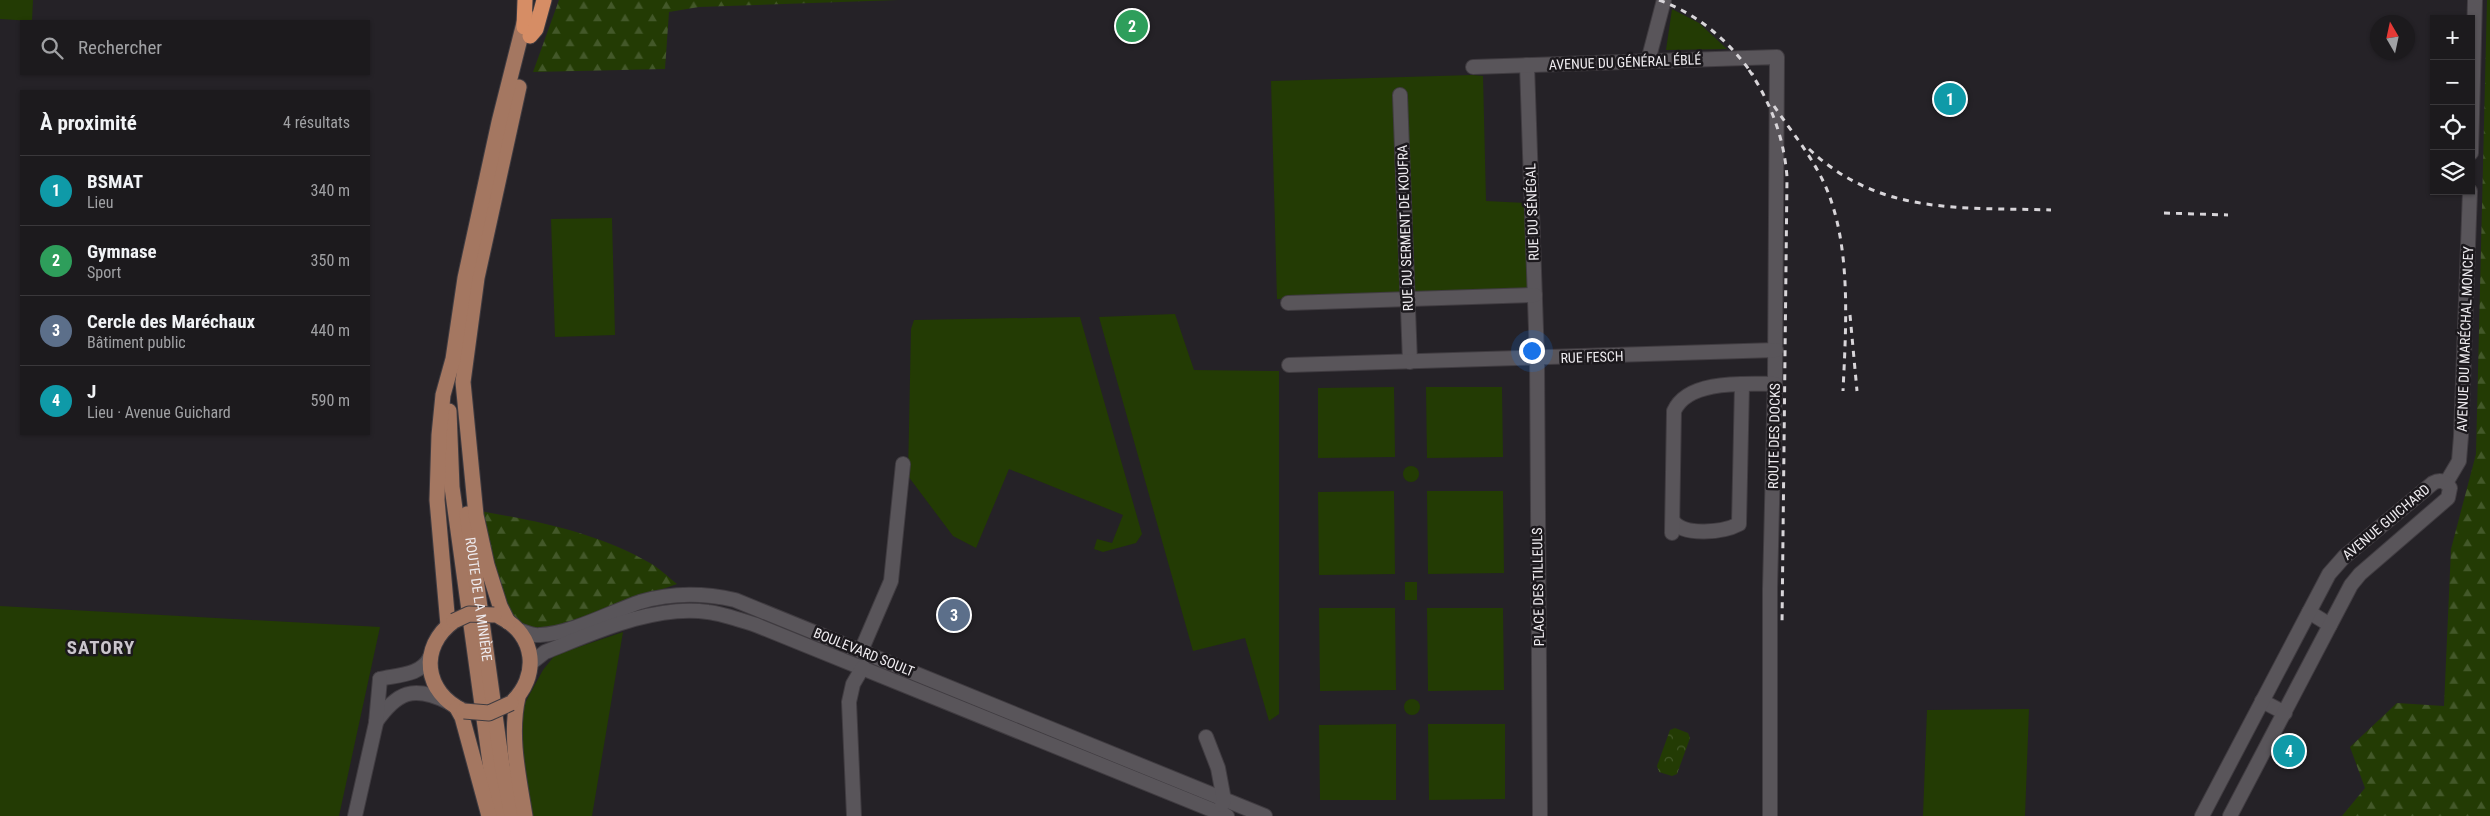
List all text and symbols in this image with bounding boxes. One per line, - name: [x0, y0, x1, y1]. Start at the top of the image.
- pin: 2: [1116, 7, 1148, 45]
- north arrow: [2370, 15, 2415, 60]
- map controls: [2430, 15, 2475, 195]
- button: +: [2430, 15, 2475, 60]
- search box: [20, 20, 370, 75]
- icon: search: [38, 34, 66, 62]
- text: Rechercher: [78, 36, 162, 59]
- street label: AVENUE DU GÉNÉRAL ÉBLÉ: [1548, 50, 1702, 73]
- button: −: [2430, 60, 2475, 105]
- pin: 1: [1934, 80, 1966, 118]
- button: locate: [2430, 105, 2475, 150]
- text: À proximité: [40, 111, 137, 135]
- text: 4 résultats: [283, 113, 350, 132]
- street label: RUE DU SERMENT DE KOUFRA: [1394, 145, 1416, 311]
- button: layers: [2430, 150, 2475, 195]
- street label: RUE DU SÉNÉGAL: [1521, 163, 1542, 261]
- text: BSMAT: [87, 170, 143, 193]
- text: 1: [52, 181, 60, 200]
- text: 340 m: [311, 181, 350, 200]
- text: Lieu: [87, 193, 114, 212]
- text: Gymnase: [87, 240, 157, 263]
- street label: AVENUE DU MARÉCHAL MONCEY: [2453, 245, 2476, 432]
- text: 2: [52, 251, 60, 270]
- text: 350 m: [311, 251, 350, 270]
- text: Sport: [87, 263, 121, 282]
- text: Cercle des Maréchaux: [87, 310, 255, 333]
- text: 3: [52, 321, 60, 340]
- text: 440 m: [311, 321, 350, 340]
- text: Bâtiment public: [87, 333, 186, 352]
- your location: [1519, 338, 1545, 364]
- street label: RUE FESCH: [1560, 348, 1624, 366]
- text: J: [87, 380, 96, 403]
- street label: ROUTE DES DOCKS: [1765, 383, 1783, 489]
- text: 4: [52, 391, 60, 410]
- text: 590 m: [311, 391, 350, 410]
- text: Lieu · Avenue Guichard: [87, 403, 231, 422]
- street label: AVENUE GUICHARD: [2339, 481, 2433, 563]
- street label: PLACE DES TILLEULS: [1529, 528, 1547, 646]
- street label: ROUTE DE LA MINIÈRE: [462, 536, 495, 662]
- pin: 3: [938, 596, 970, 634]
- street label: BOULEVARD SOULT: [811, 625, 917, 679]
- district label: SATORY: [67, 636, 135, 659]
- pin: 4: [2273, 732, 2305, 770]

